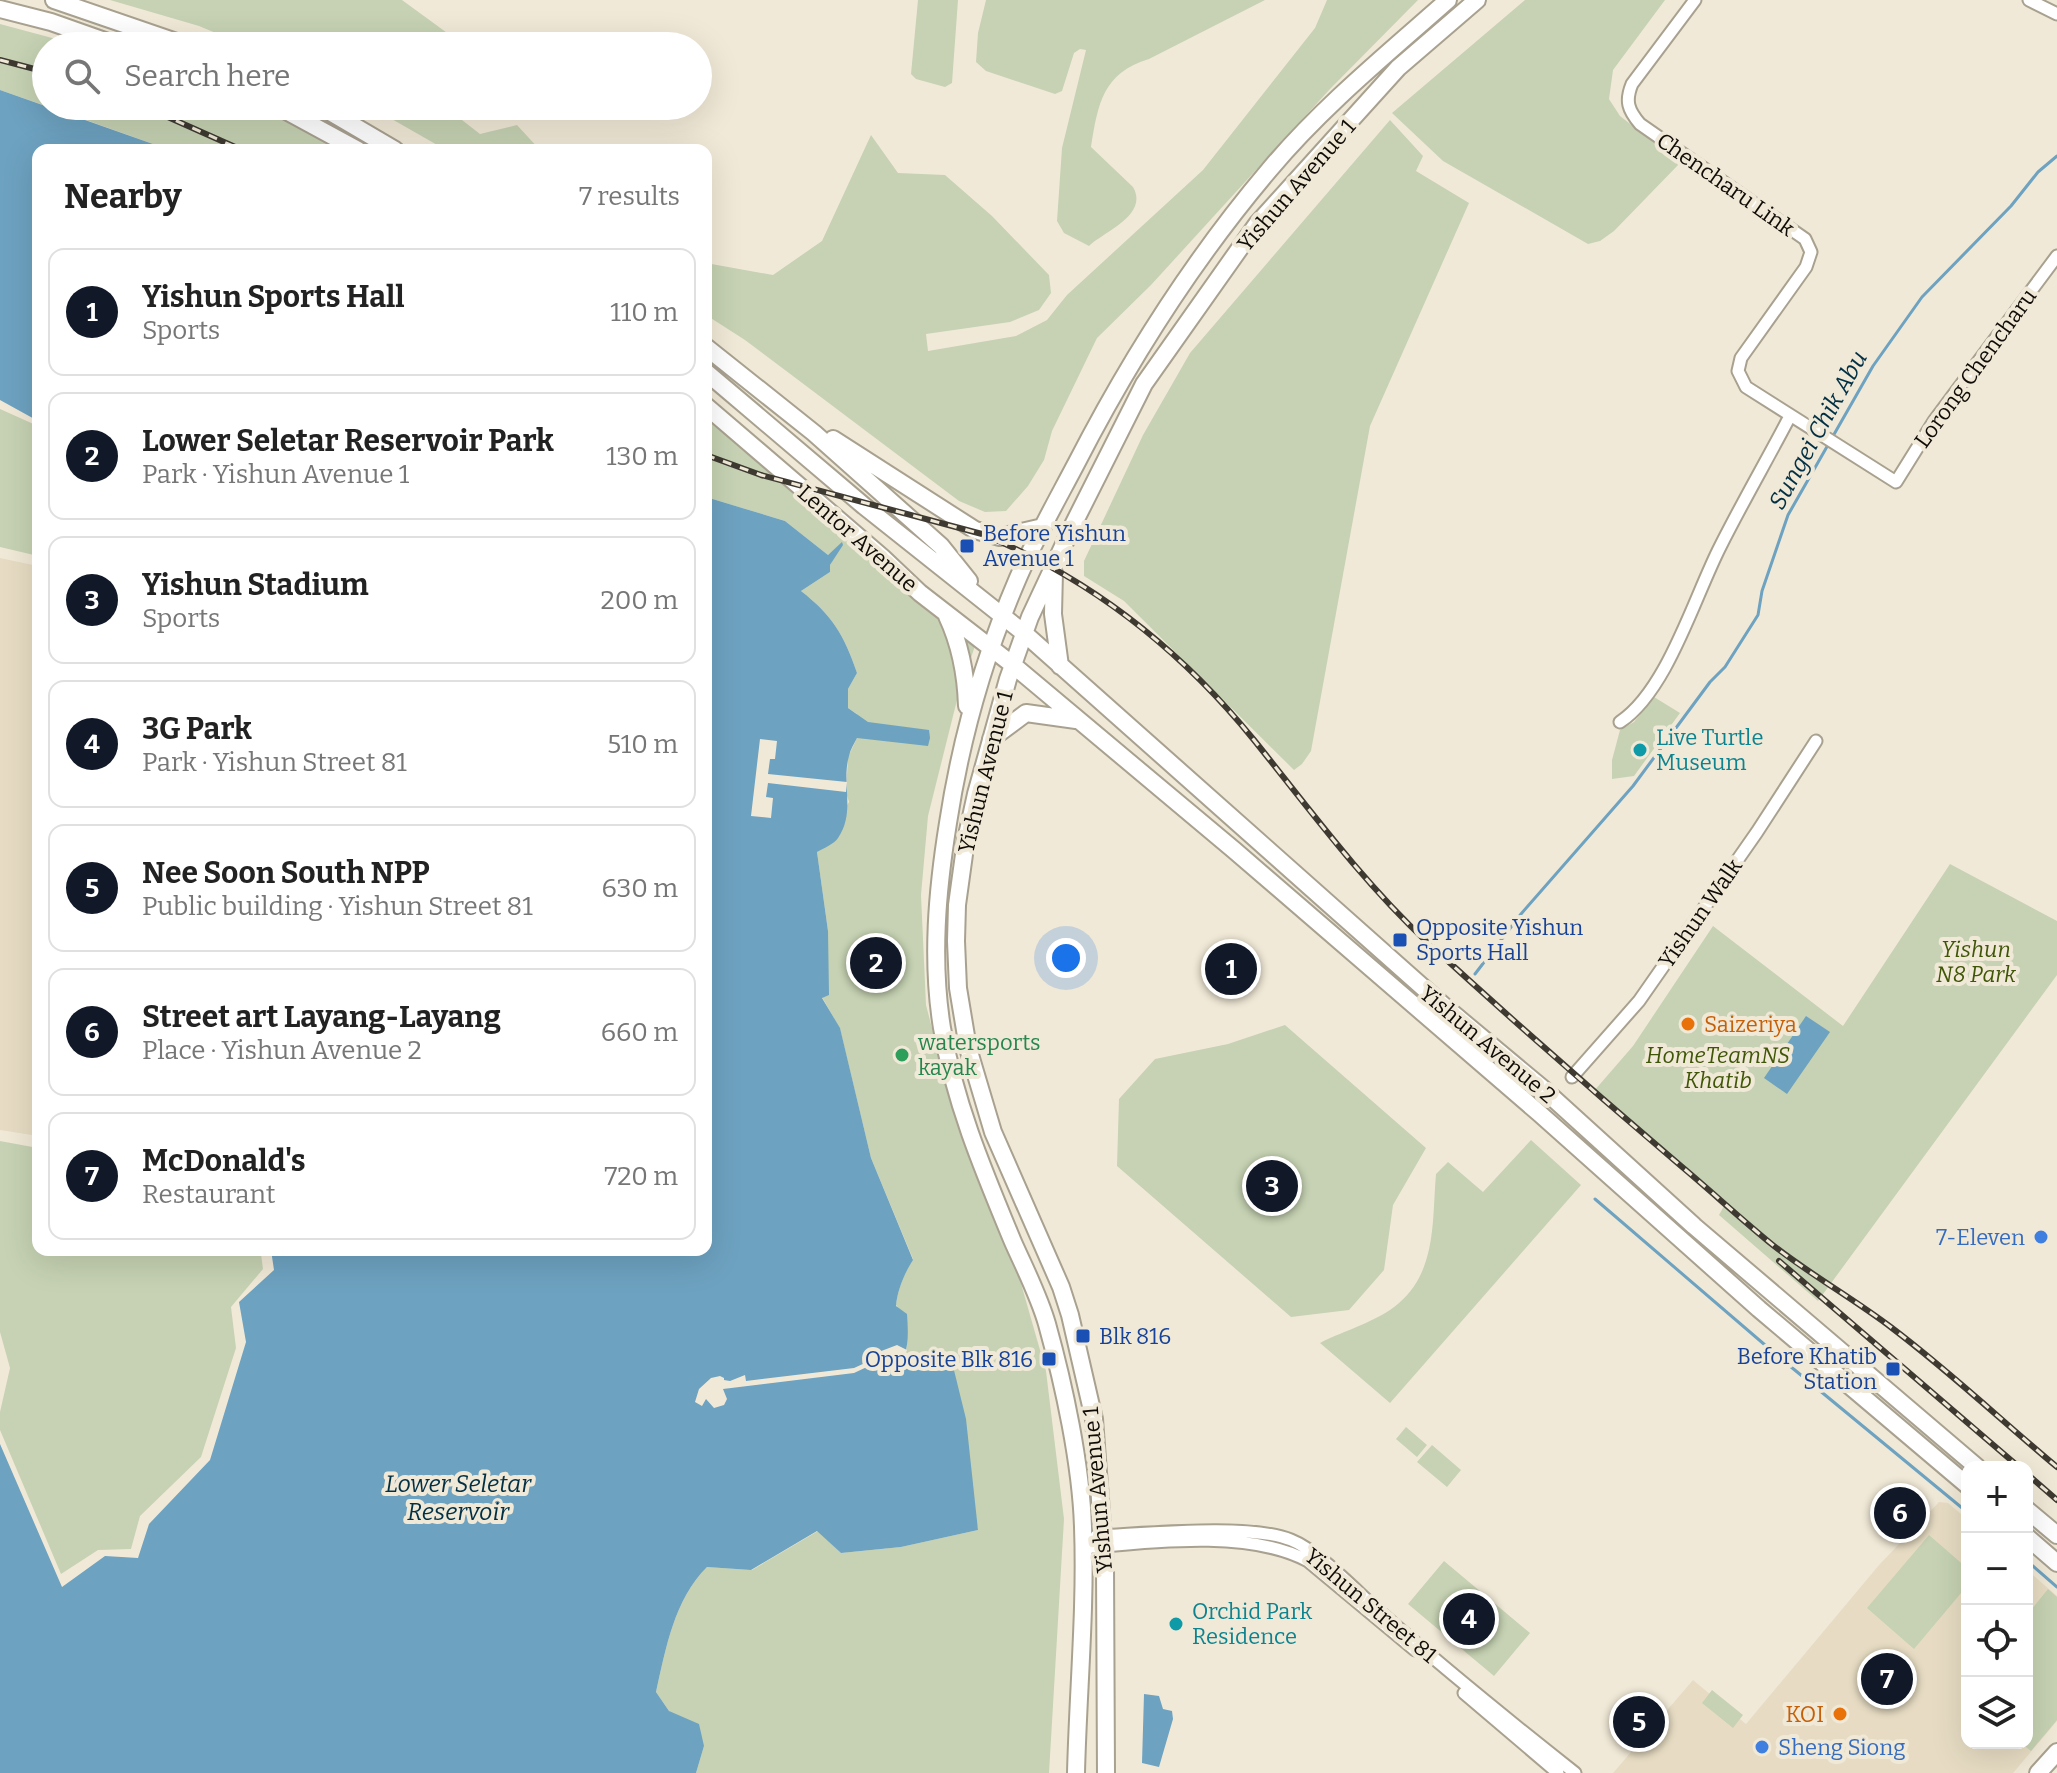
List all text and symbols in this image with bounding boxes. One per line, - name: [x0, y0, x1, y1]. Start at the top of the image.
- search box: [32, 32, 712, 120]
- icon: search: [60, 54, 104, 98]
- text: Search here: [124, 58, 291, 94]
- street label: Yishun Avenue 1: [1232, 114, 1361, 257]
- street label: Chencharu Link: [1652, 127, 1800, 242]
- text: Nearby: [64, 176, 182, 217]
- text: 7 results: [579, 181, 680, 212]
- text: Yishun Sports Hall: [142, 279, 405, 315]
- street label: Lorong Chencharu: [1909, 283, 2042, 453]
- text: 1: [86, 297, 98, 328]
- text: 110 m: [610, 297, 678, 328]
- text: Sports: [142, 315, 220, 346]
- water label: Sungei Chik Abu: [1763, 346, 1873, 514]
- text: Lower Seletar Reservoir Park: [142, 423, 554, 459]
- text: 2: [85, 441, 99, 472]
- text: 130 m: [606, 441, 678, 472]
- text: Park · Yishun Avenue 1: [142, 459, 409, 490]
- street label: Lentor Avenue: [792, 479, 923, 598]
- place label: Before Yishun Avenue 1: [983, 520, 1126, 572]
- marker: Before Yishun Avenue 1: [958, 537, 976, 555]
- text: Yishun Stadium: [142, 567, 369, 603]
- text: 3: [85, 585, 99, 616]
- text: 200 m: [601, 585, 678, 616]
- text: Sports: [142, 603, 220, 634]
- street label: Yishun Avenue 1: [952, 688, 1019, 856]
- text: 3G Park: [142, 711, 252, 747]
- place label: Live Turtle Museum: [1656, 724, 1763, 776]
- text: 4: [84, 729, 100, 760]
- text: 510 m: [607, 729, 678, 760]
- marker: Live Turtle Museum: [1631, 741, 1649, 759]
- text: Park · Yishun Street 81: [142, 747, 407, 778]
- street label: Yishun Walk: [1653, 853, 1748, 973]
- text: Nee Soon South NPP: [142, 855, 430, 891]
- text: 5: [85, 873, 99, 904]
- text: 630 m: [602, 873, 678, 904]
- text: Public building · Yishun Street 81: [142, 891, 533, 922]
- place label: Opposite Yishun Sports Hall: [1416, 914, 1583, 966]
- marker: Opposite Yishun Sports Hall: [1391, 931, 1409, 949]
- pin: 2: [850, 933, 902, 993]
- park label: Yishun N8 Park: [1936, 936, 2017, 988]
- your location: [1046, 938, 1086, 978]
- pin: 1: [1205, 939, 1257, 999]
- street label: Yishun Avenue 2: [1414, 980, 1561, 1109]
- text: Street art Layang-Layang: [142, 999, 501, 1035]
- place label: Saizeriya: [1704, 1011, 1797, 1038]
- marker: Saizeriya: [1679, 1015, 1697, 1033]
- text: 6: [84, 1017, 100, 1048]
- text: 660 m: [601, 1017, 678, 1048]
- place label: watersports kayak: [917, 1029, 1041, 1081]
- text: Place · Yishun Avenue 2: [142, 1035, 422, 1066]
- park label: HomeTeamNS Khatib: [1646, 1042, 1790, 1094]
- marker: watersports kayak: [893, 1046, 911, 1064]
- text: McDonald's: [142, 1143, 306, 1179]
- pin: 3: [1246, 1156, 1298, 1216]
- text: 7: [85, 1161, 99, 1192]
- text: 720 m: [604, 1161, 678, 1192]
- text: Restaurant: [142, 1179, 275, 1210]
- place label: 7-Eleven: [1936, 1224, 2025, 1251]
- marker: 7-Eleven: [2032, 1228, 2050, 1246]
- place label: Blk 816: [1099, 1323, 1171, 1350]
- marker: Blk 816: [1074, 1327, 1092, 1345]
- place label: Before Khatib Station: [1737, 1343, 1877, 1395]
- place label: Opposite Blk 816: [865, 1346, 1033, 1373]
- marker: Opposite Blk 816: [1040, 1350, 1058, 1368]
- marker: Before Khatib Station: [1884, 1360, 1902, 1378]
- street label: Yishun Avenue 1: [1077, 1406, 1118, 1574]
- map controls: [1961, 1461, 2033, 1749]
- button: +: [1961, 1461, 2033, 1533]
- water label: Lower Seletar Reservoir: [385, 1470, 532, 1526]
- pin: 6: [1874, 1483, 1926, 1543]
- button: −: [1961, 1533, 2033, 1605]
- street label: Yishun Street 81: [1299, 1542, 1442, 1669]
- pin: 4: [1443, 1589, 1495, 1649]
- place label: Orchid Park Residence: [1192, 1598, 1313, 1650]
- button: locate: [1961, 1605, 2033, 1677]
- marker: Orchid Park Residence: [1167, 1615, 1185, 1633]
- pin: 7: [1861, 1649, 1913, 1709]
- button: layers: [1961, 1677, 2033, 1749]
- pin: 5: [1613, 1692, 1665, 1752]
- place label: KOI: [1786, 1701, 1824, 1728]
- marker: KOI: [1831, 1705, 1849, 1723]
- place label: Sheng Siong: [1778, 1734, 1905, 1761]
- marker: Sheng Siong: [1753, 1738, 1771, 1756]

